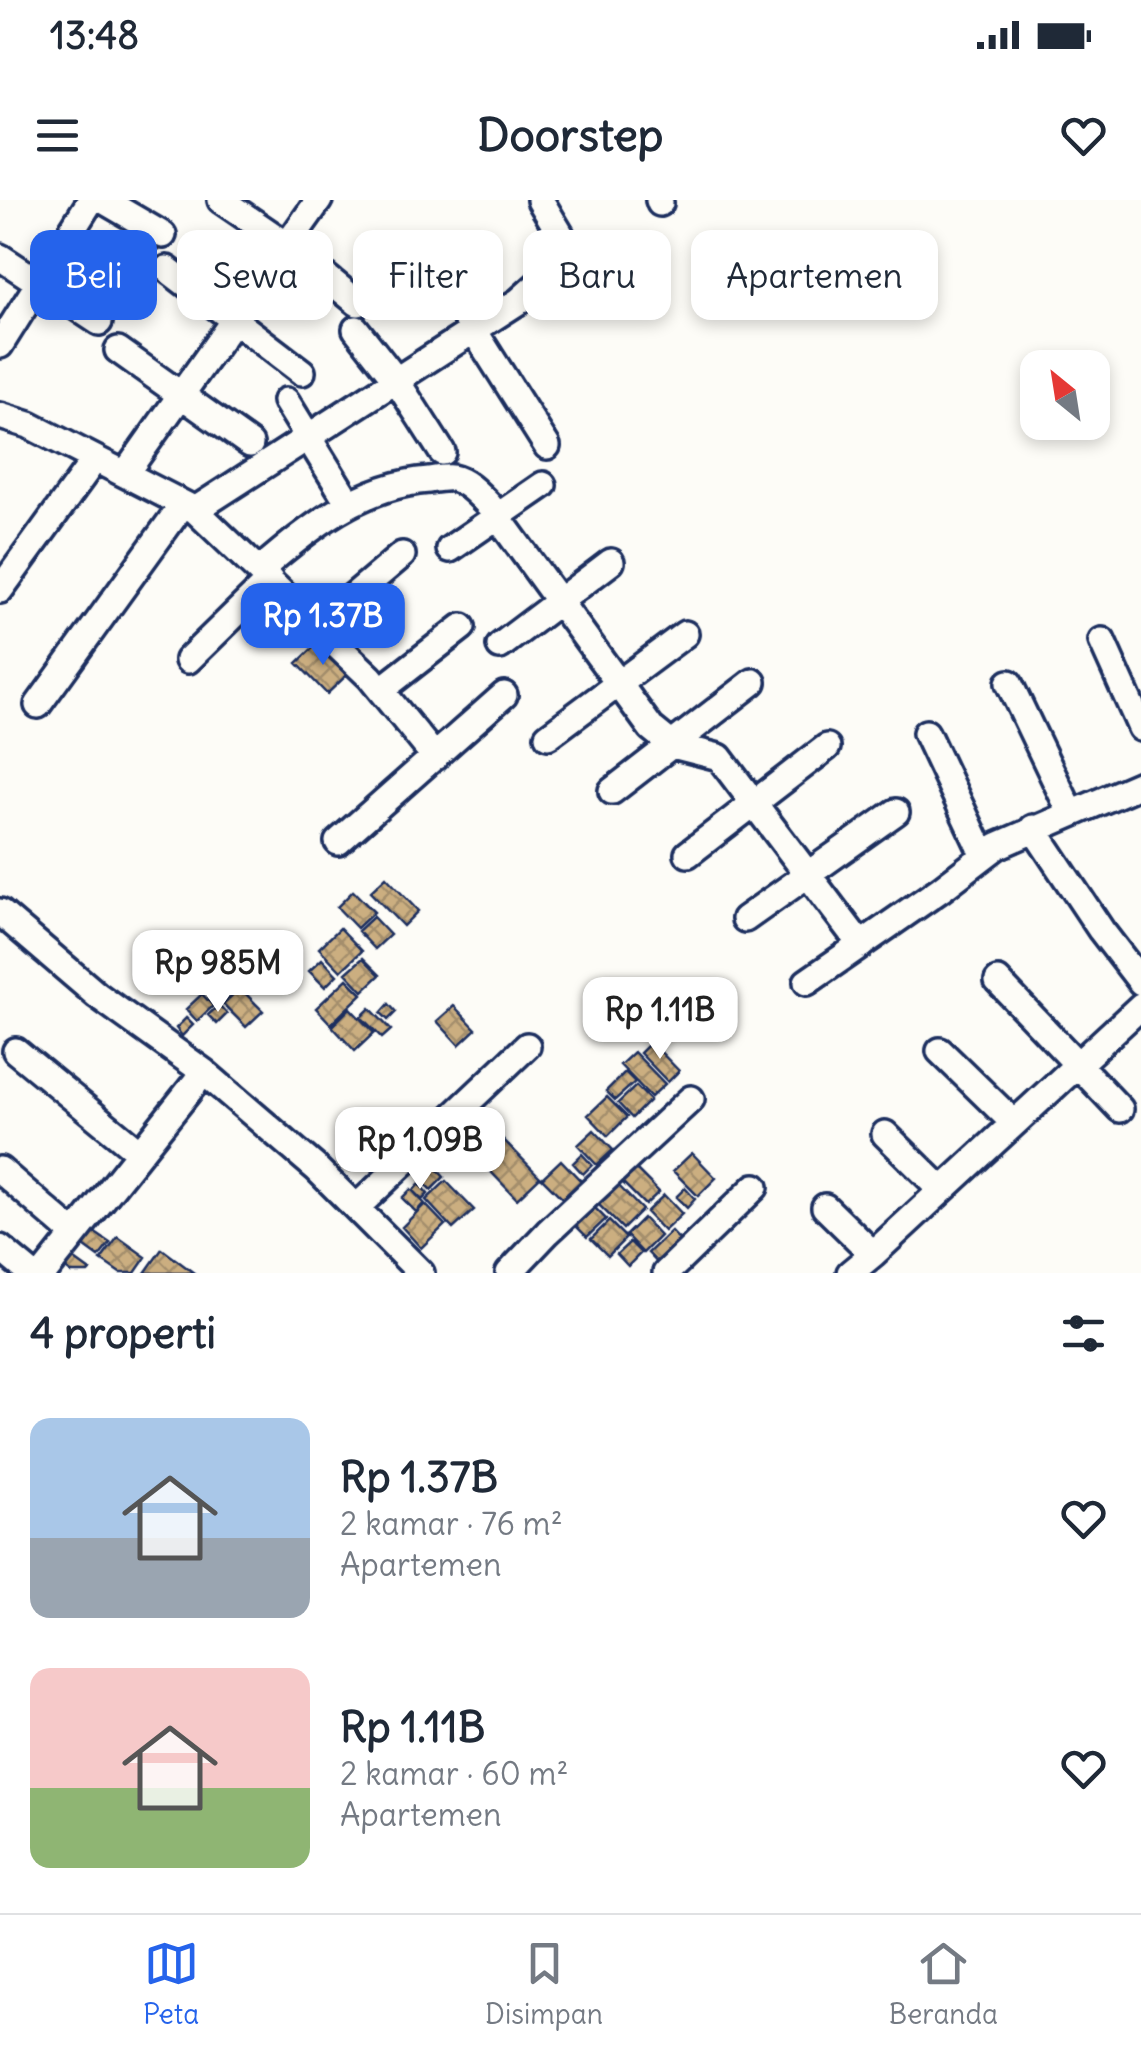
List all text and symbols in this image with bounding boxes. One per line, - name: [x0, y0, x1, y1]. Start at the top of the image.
- text: 13:48: [50, 12, 139, 59]
- text: Doorstep: [478, 107, 663, 163]
- icon: menu: [30, 108, 85, 163]
- icon: heart: [1056, 108, 1111, 163]
- chip: Beli: [30, 230, 157, 320]
- chip: Sewa: [177, 230, 333, 320]
- chip: Filter: [353, 230, 503, 320]
- chip: Baru: [523, 230, 671, 320]
- chip: Apartemen: [691, 230, 938, 320]
- north arrow: [1020, 350, 1110, 440]
- map controls: [1020, 350, 1110, 440]
- pin: Rp 1.37B: [220, 583, 426, 668]
- text: Rp 1.37B: [263, 595, 383, 636]
- pin: Rp 985M: [126, 930, 310, 1015]
- text: Rp 985M: [154, 942, 282, 983]
- pin: Rp 1.11B: [557, 977, 763, 1062]
- text: Rp 1.11B: [605, 989, 715, 1030]
- pin: Rp 1.09B: [317, 1107, 523, 1192]
- text: Rp 1.09B: [357, 1119, 483, 1160]
- icon: filters: [1056, 1306, 1111, 1361]
- text: 4 properti: [30, 1307, 216, 1359]
- text: Rp 1.37B: [340, 1451, 498, 1503]
- icon: home: [110, 1458, 230, 1578]
- icon: heart: [1056, 1491, 1111, 1546]
- text: 2 kamar · 76 m²: [340, 1503, 563, 1544]
- text: Apartemen: [340, 1544, 502, 1585]
- text: Rp 1.11B: [340, 1701, 485, 1753]
- icon: home: [110, 1708, 230, 1828]
- icon: heart: [1056, 1741, 1111, 1796]
- text: 2 kamar · 60 m²: [340, 1753, 568, 1794]
- text: Apartemen: [340, 1794, 502, 1835]
- tab: Peta: [143, 1936, 199, 2032]
- tab: Disimpan: [485, 1936, 603, 2032]
- tab: Beranda: [889, 1936, 998, 2032]

